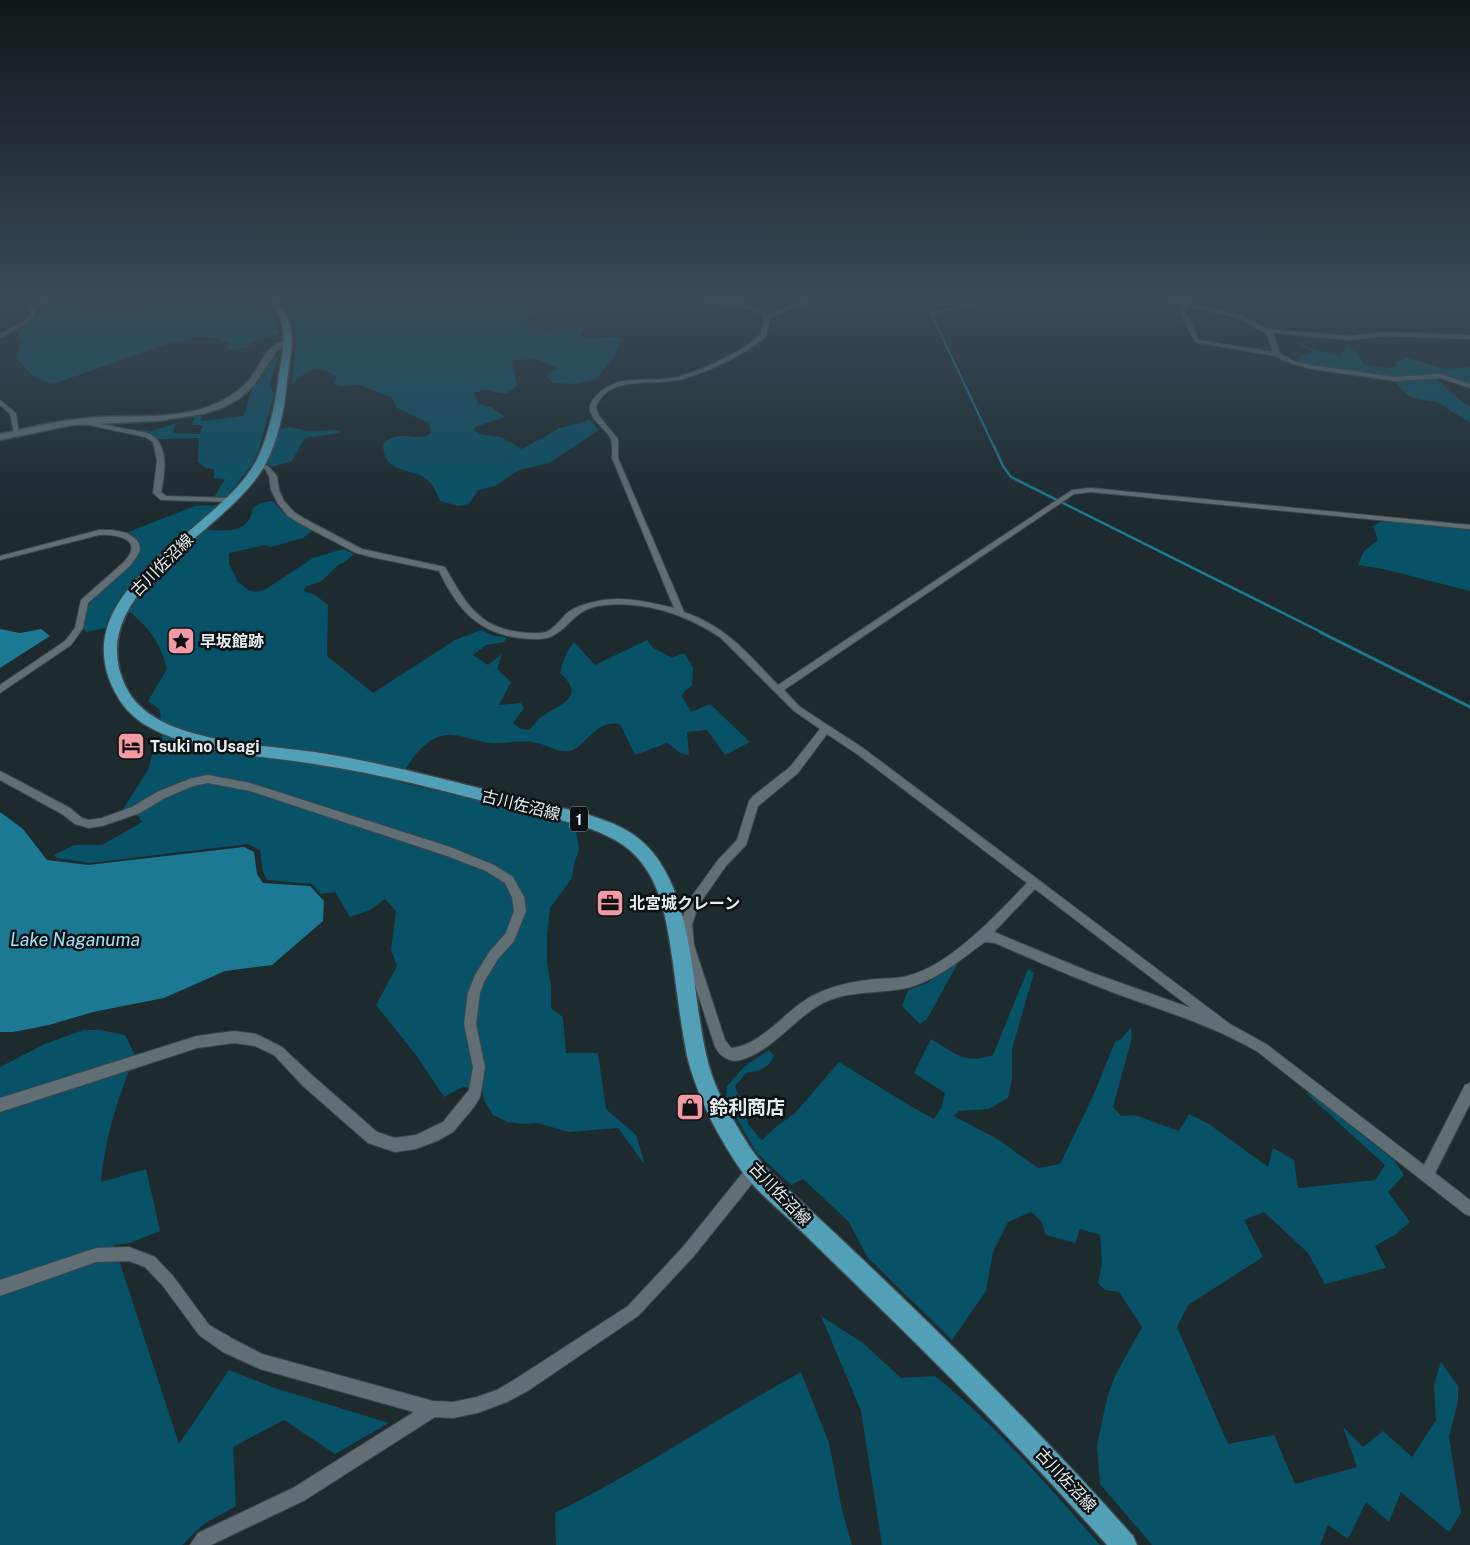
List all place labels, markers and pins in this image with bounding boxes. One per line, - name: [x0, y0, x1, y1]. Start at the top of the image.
- place icon: 早坂館跡: [166, 626, 196, 656]
- place label: 早坂館跡: [200, 632, 264, 651]
- hotel icon: Tsuki no Usagi: [116, 731, 146, 761]
- place label: Tsuki no Usagi: [150, 737, 260, 756]
- office icon: 北宮城クレーン: [595, 888, 625, 918]
- place label: 北宮城クレーン: [629, 894, 740, 913]
- shop icon: 鈴利商店: [675, 1092, 705, 1122]
- place label: 鈴利商店: [709, 1096, 785, 1118]

